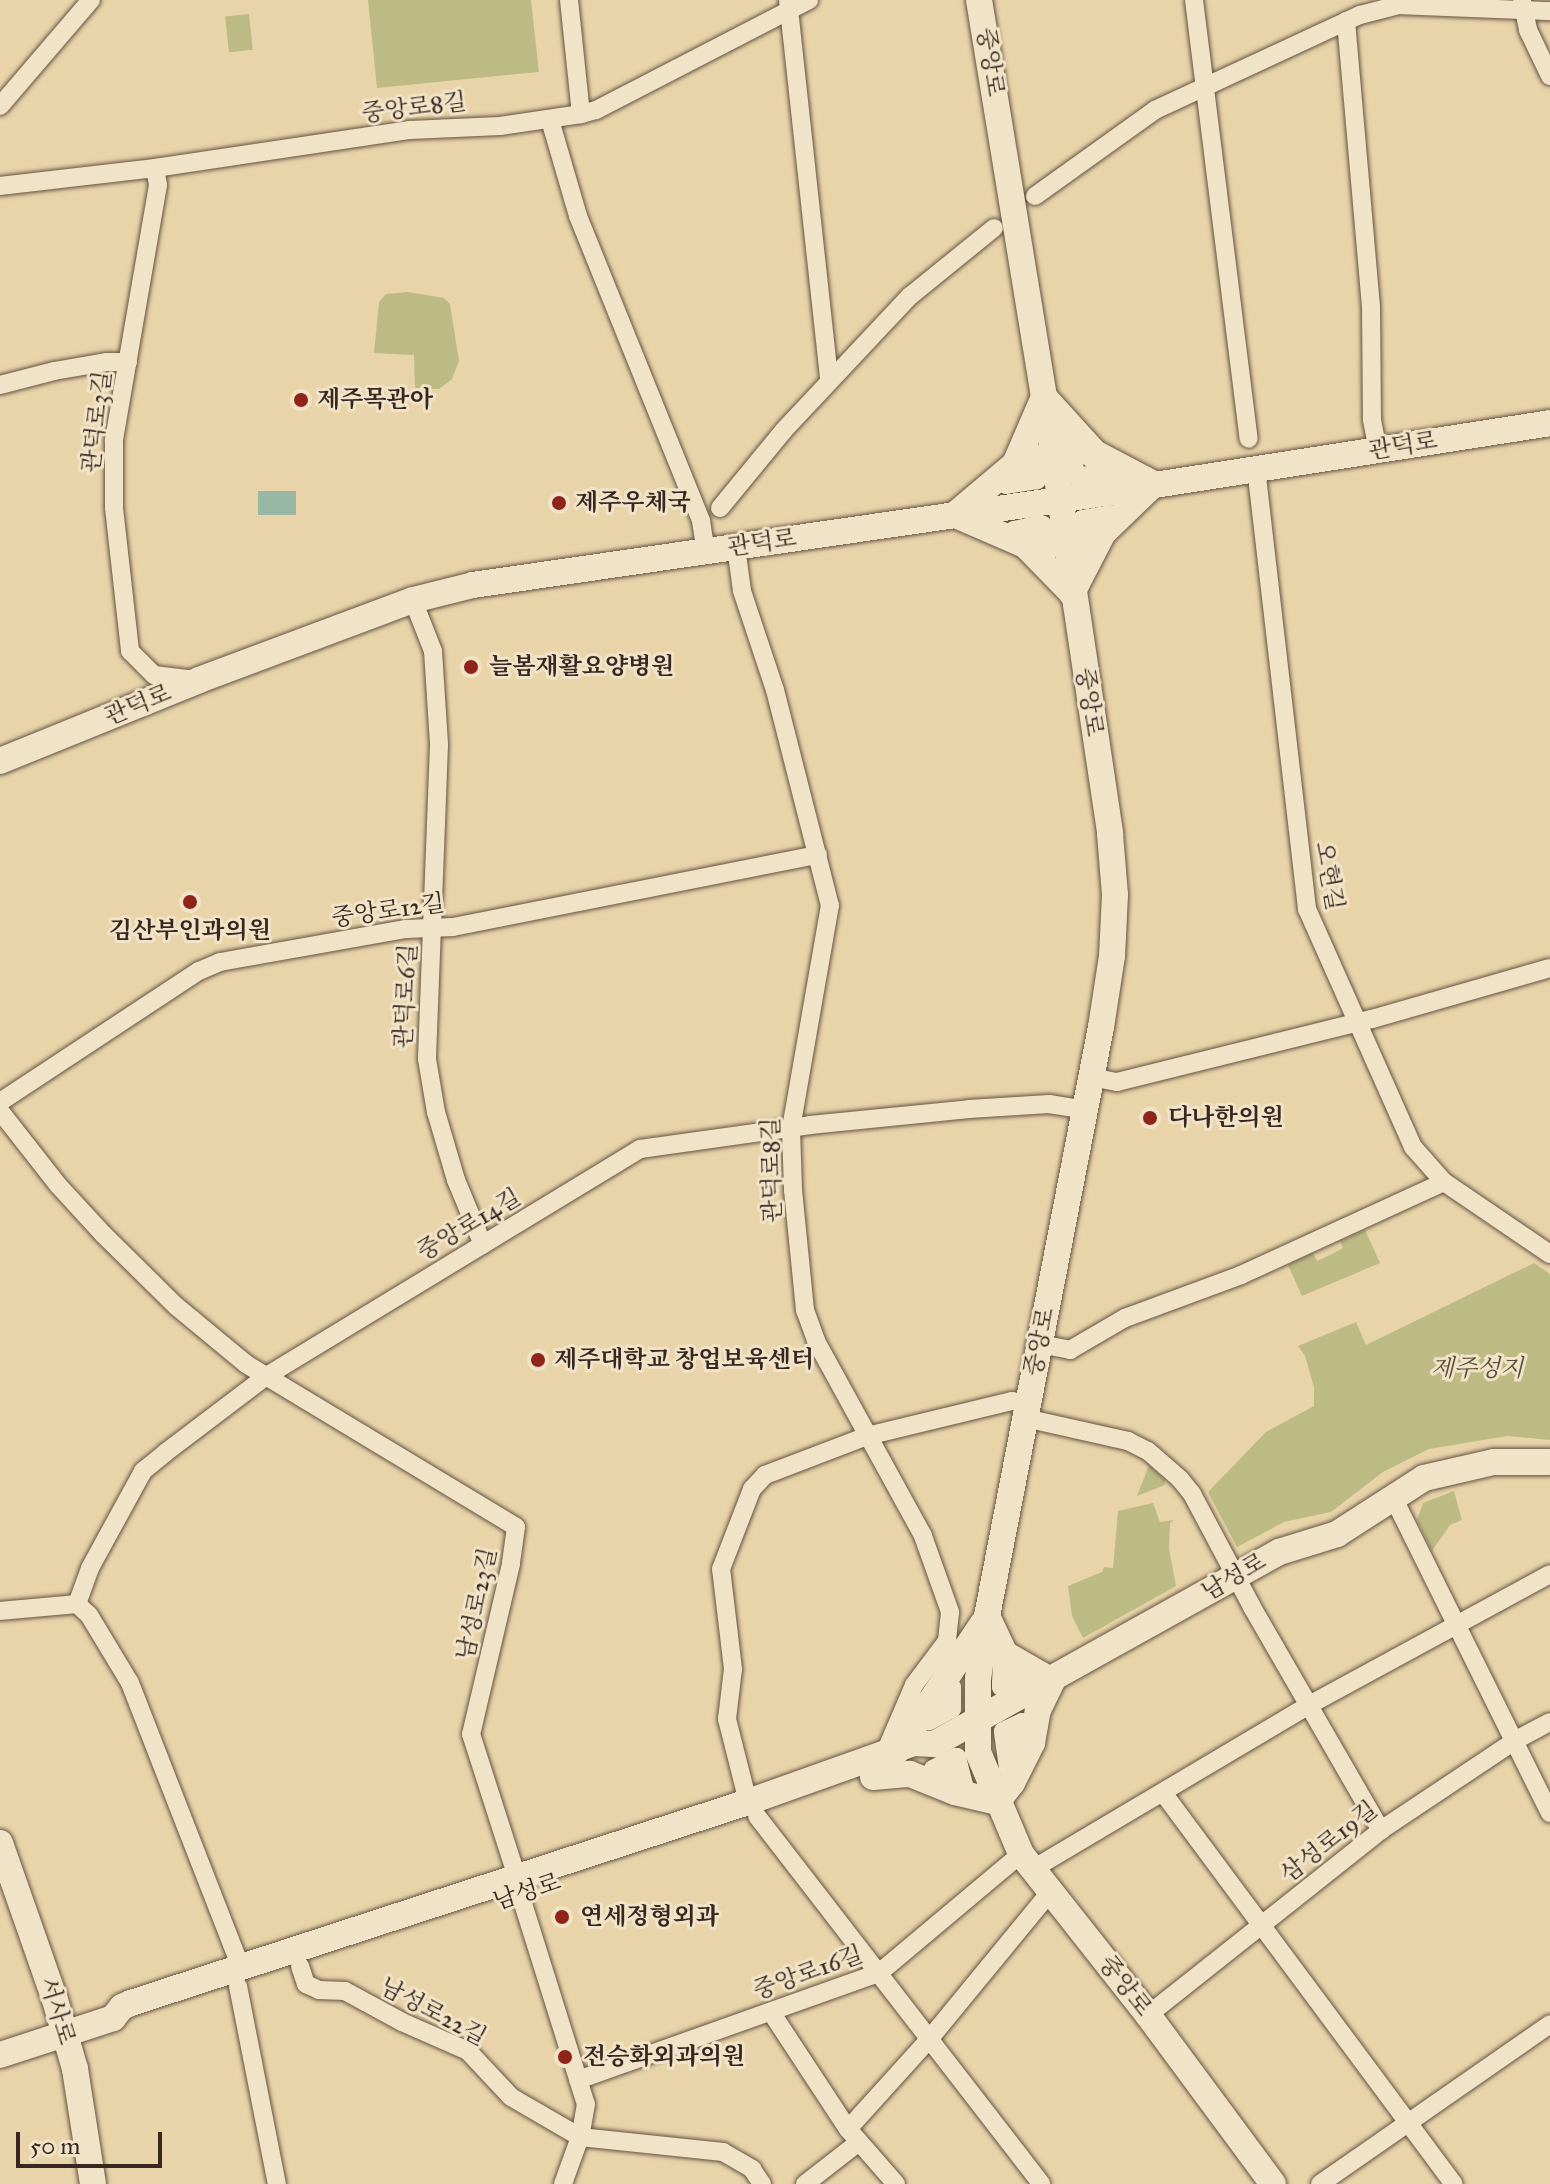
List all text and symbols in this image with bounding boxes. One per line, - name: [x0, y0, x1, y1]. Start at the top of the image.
- street label: 중앙로: [970, 25, 1010, 99]
- street label: 중앙로8길: [360, 87, 468, 129]
- street label: 관덕로3길: [76, 369, 118, 475]
- place label: 제주목관아: [317, 386, 433, 414]
- marker: 제주목관아: [292, 391, 310, 409]
- street label: 관덕로: [1366, 426, 1440, 466]
- place label: 제주우체국: [575, 489, 691, 517]
- marker: 제주우체국: [550, 494, 568, 512]
- street label: 관덕로: [726, 524, 798, 562]
- place label: 늘봄재활요양병원: [489, 653, 674, 681]
- marker: 늘봄재활요양병원: [460, 656, 482, 678]
- street label: 중앙로: [1069, 665, 1109, 739]
- street label: 관덕로: [100, 679, 176, 731]
- street label: 오현길: [1309, 839, 1349, 913]
- street label: 중앙로12길: [330, 889, 446, 933]
- marker: 김산부인과의원: [179, 891, 201, 913]
- place label: 김산부인과의원: [109, 917, 271, 945]
- street label: 관덕로6길: [389, 943, 423, 1049]
- place label: 다나한의원: [1168, 1104, 1284, 1132]
- marker: 다나한의원: [1139, 1107, 1161, 1129]
- street label: 관덕로8길: [757, 1117, 787, 1223]
- street label: 중앙로14길: [412, 1183, 526, 1267]
- street label: 중앙로: [1019, 1305, 1061, 1379]
- place label: 제주대학교 창업보육센터: [554, 1346, 814, 1374]
- marker: 제주대학교 창업보육센터: [529, 1351, 547, 1369]
- park label: 제주성지: [1431, 1355, 1523, 1383]
- street label: 남성로23길: [451, 1545, 503, 1663]
- street label: 남성로: [1197, 1547, 1271, 1607]
- street label: 삼성로19길: [1275, 1795, 1383, 1889]
- street label: 남성로: [489, 1868, 565, 1916]
- place label: 연세정형외과: [580, 1903, 719, 1931]
- marker: 연세정형외과: [551, 1906, 573, 1928]
- street label: 중앙로16길: [749, 1940, 867, 2006]
- street label: 중앙로: [1092, 1950, 1158, 2022]
- street label: 남성로22길: [375, 1972, 491, 2052]
- street label: 서사로: [33, 1974, 81, 2048]
- place label: 전승화외과의원: [583, 2043, 745, 2071]
- marker: 전승화외과의원: [554, 2046, 576, 2068]
- scale bar: [20, 2116, 166, 2166]
- text: 50 m: [30, 2131, 80, 2161]

